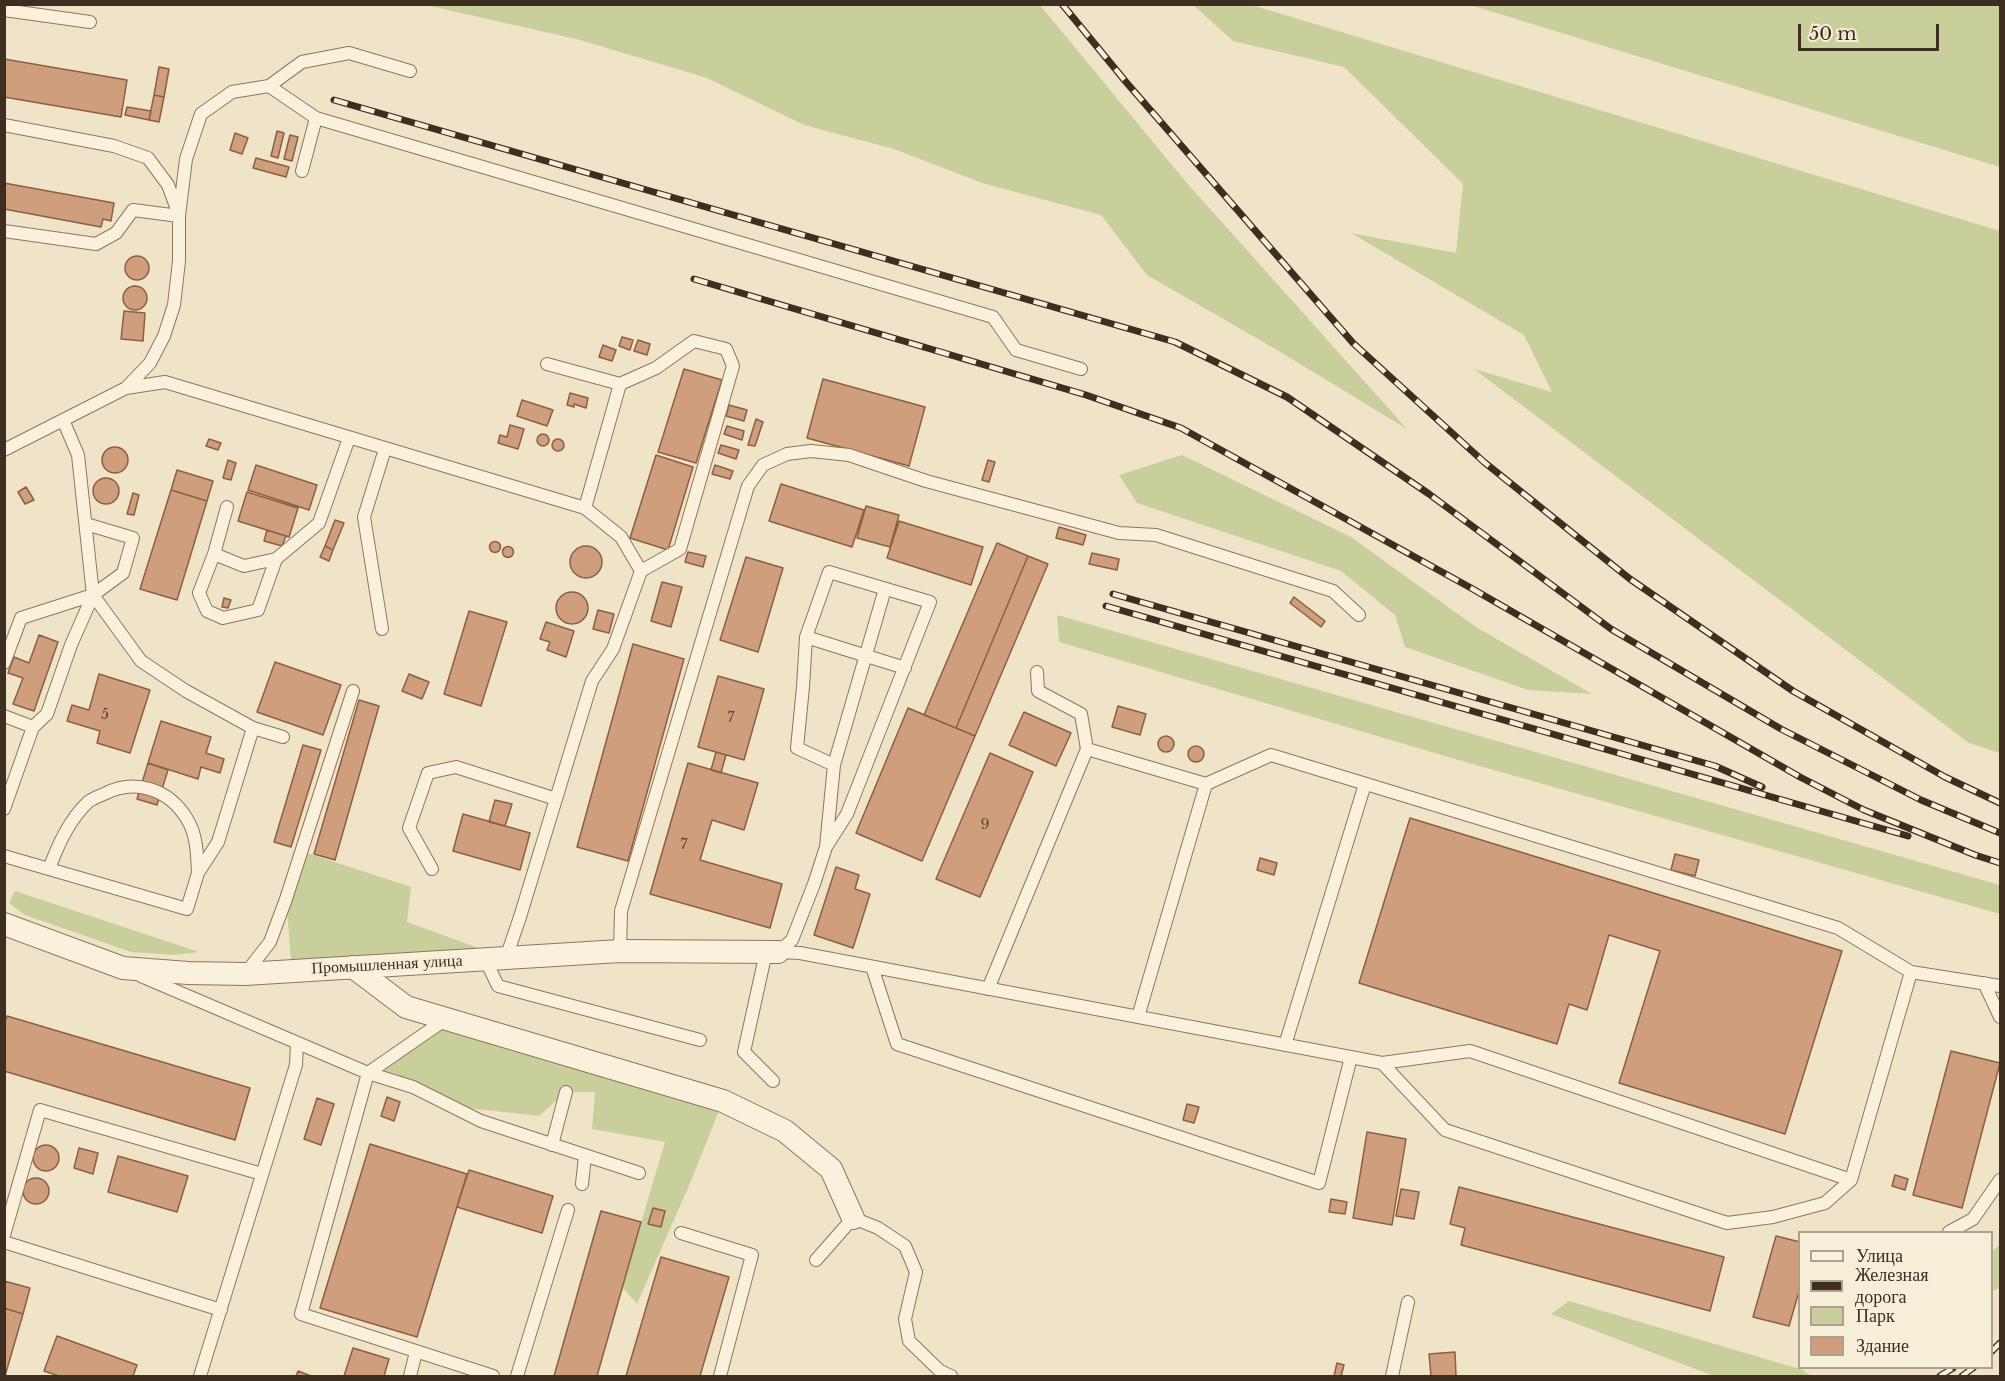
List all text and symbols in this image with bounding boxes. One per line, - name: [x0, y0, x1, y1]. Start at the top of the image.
- scale bar: [1801, 12, 1942, 50]
- text: 50 m: [1809, 23, 1857, 45]
- house number: 5: [101, 707, 109, 723]
- house number: 7: [727, 710, 735, 726]
- house number: 9: [980, 817, 990, 833]
- house number: 7: [680, 837, 688, 853]
- street label: Промышленная улица: [311, 951, 463, 979]
- legend: [1798, 1231, 1993, 1369]
- text: Улица: [1856, 1245, 1903, 1267]
- text: Железная дорога: [1855, 1264, 1928, 1308]
- text: Парк: [1856, 1305, 1895, 1327]
- text: Здание: [1856, 1335, 1909, 1357]

